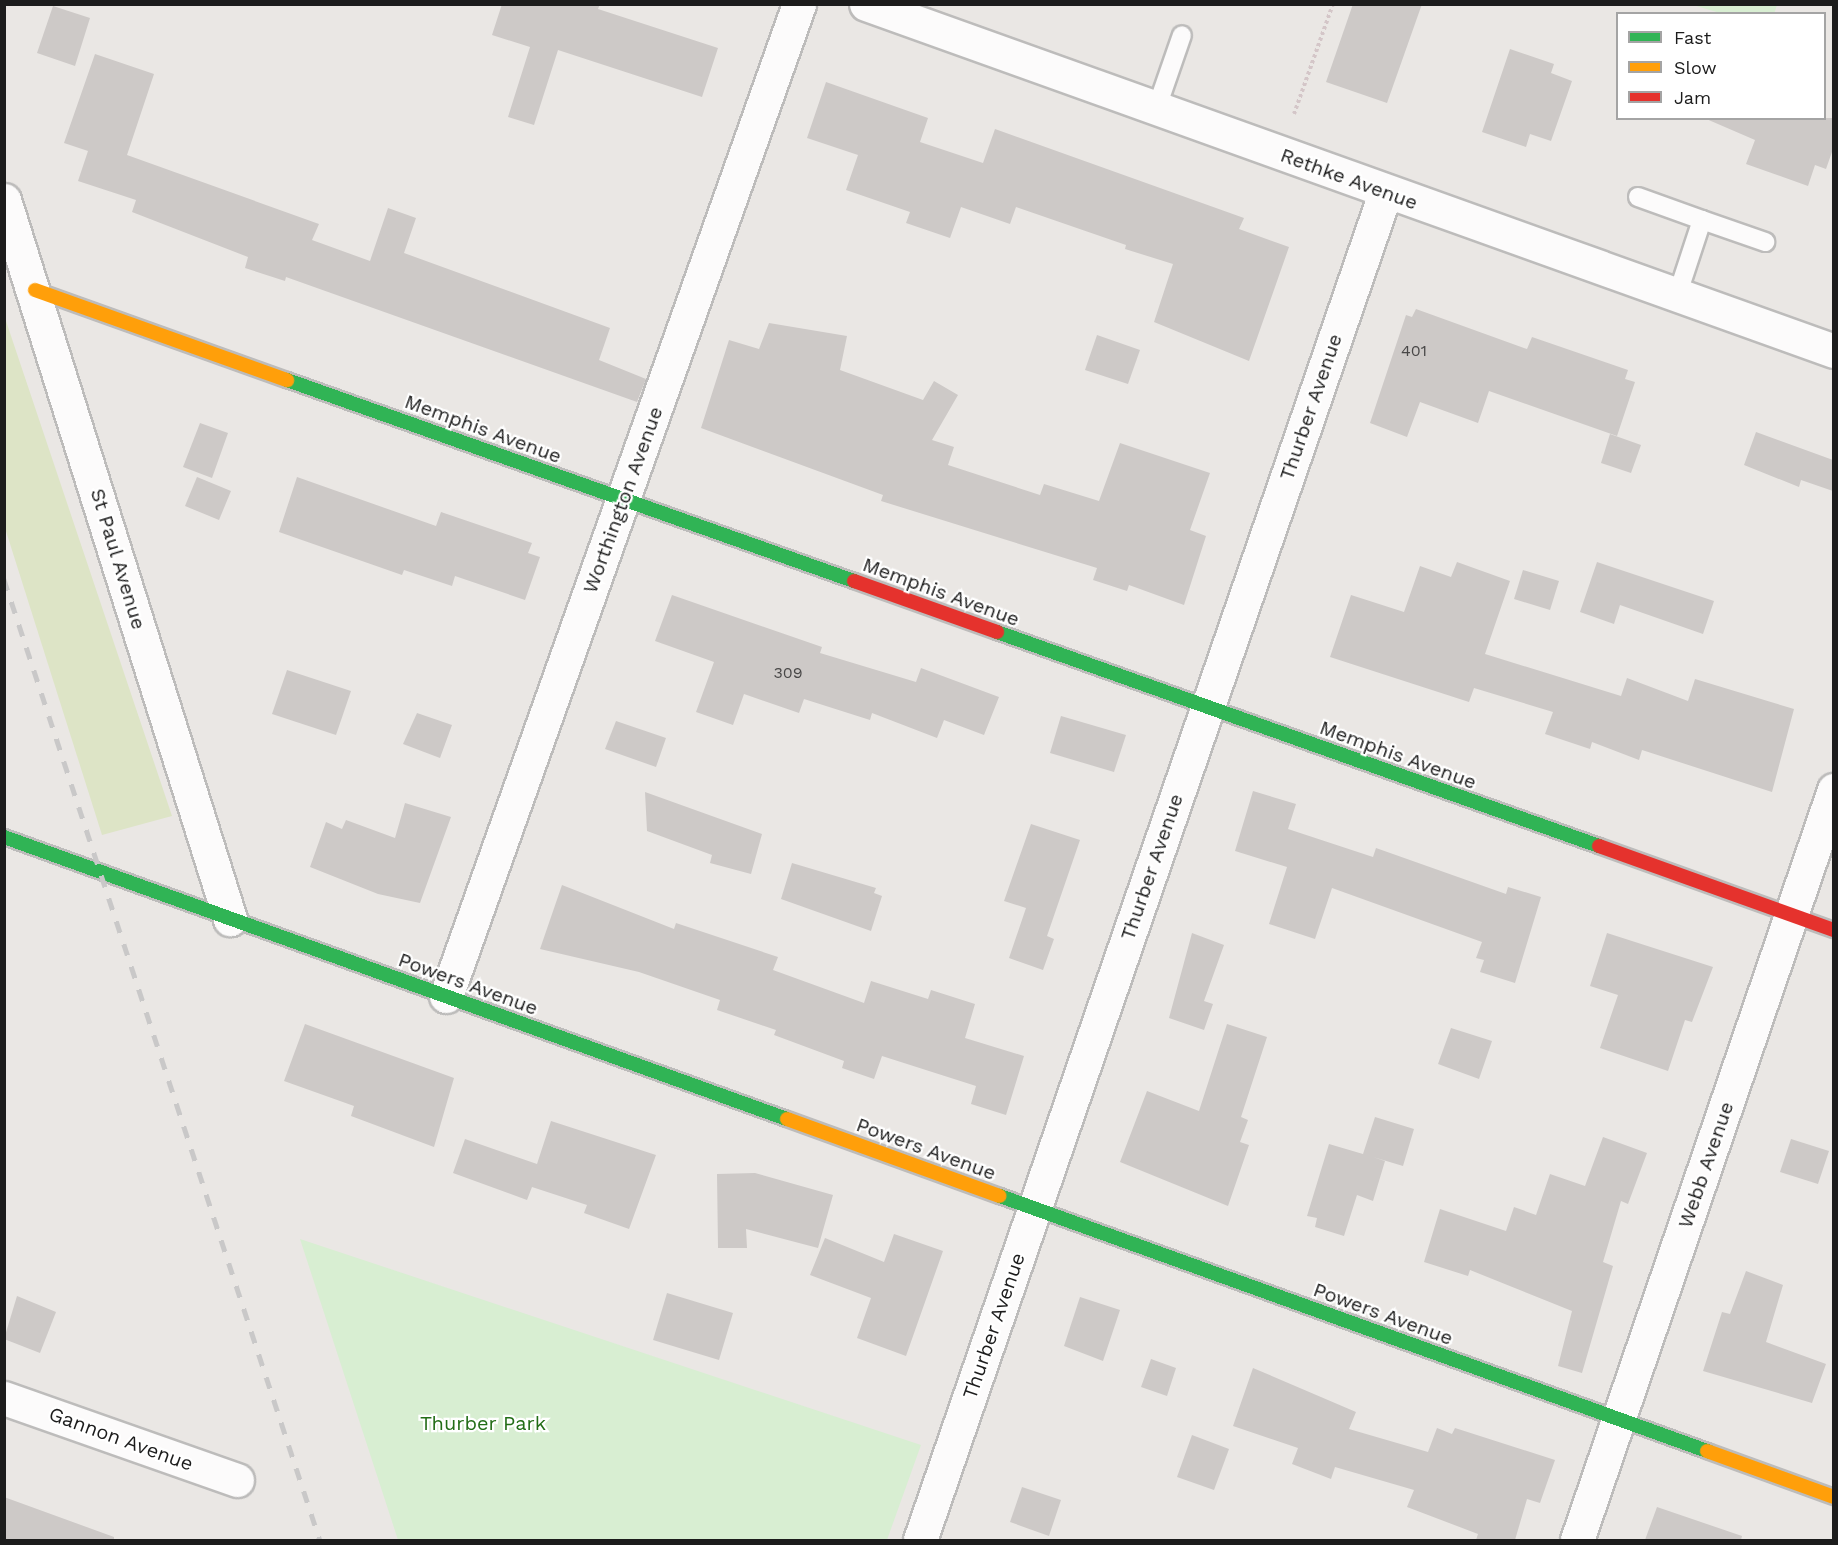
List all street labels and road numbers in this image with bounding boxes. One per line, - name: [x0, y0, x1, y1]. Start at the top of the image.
- street label: Rethke Avenue: [1277, 143, 1421, 215]
- street label: Thurber Avenue: [1275, 330, 1347, 484]
- street label: Memphis Avenue: [401, 389, 565, 469]
- street label: Worthington Avenue: [578, 403, 668, 597]
- street label: St Paul Avenue: [85, 485, 151, 633]
- street label: Memphis Avenue: [859, 552, 1023, 632]
- street label: Memphis Avenue: [1316, 715, 1480, 795]
- street label: Thurber Avenue: [1116, 790, 1188, 944]
- street label: Powers Avenue: [395, 948, 541, 1020]
- street label: Webb Avenue: [1673, 1098, 1739, 1232]
- street label: Powers Avenue: [853, 1113, 999, 1185]
- street label: Thurber Avenue: [958, 1249, 1030, 1403]
- street label: Powers Avenue: [1310, 1278, 1456, 1350]
- street label: Gannon Avenue: [45, 1402, 197, 1476]

